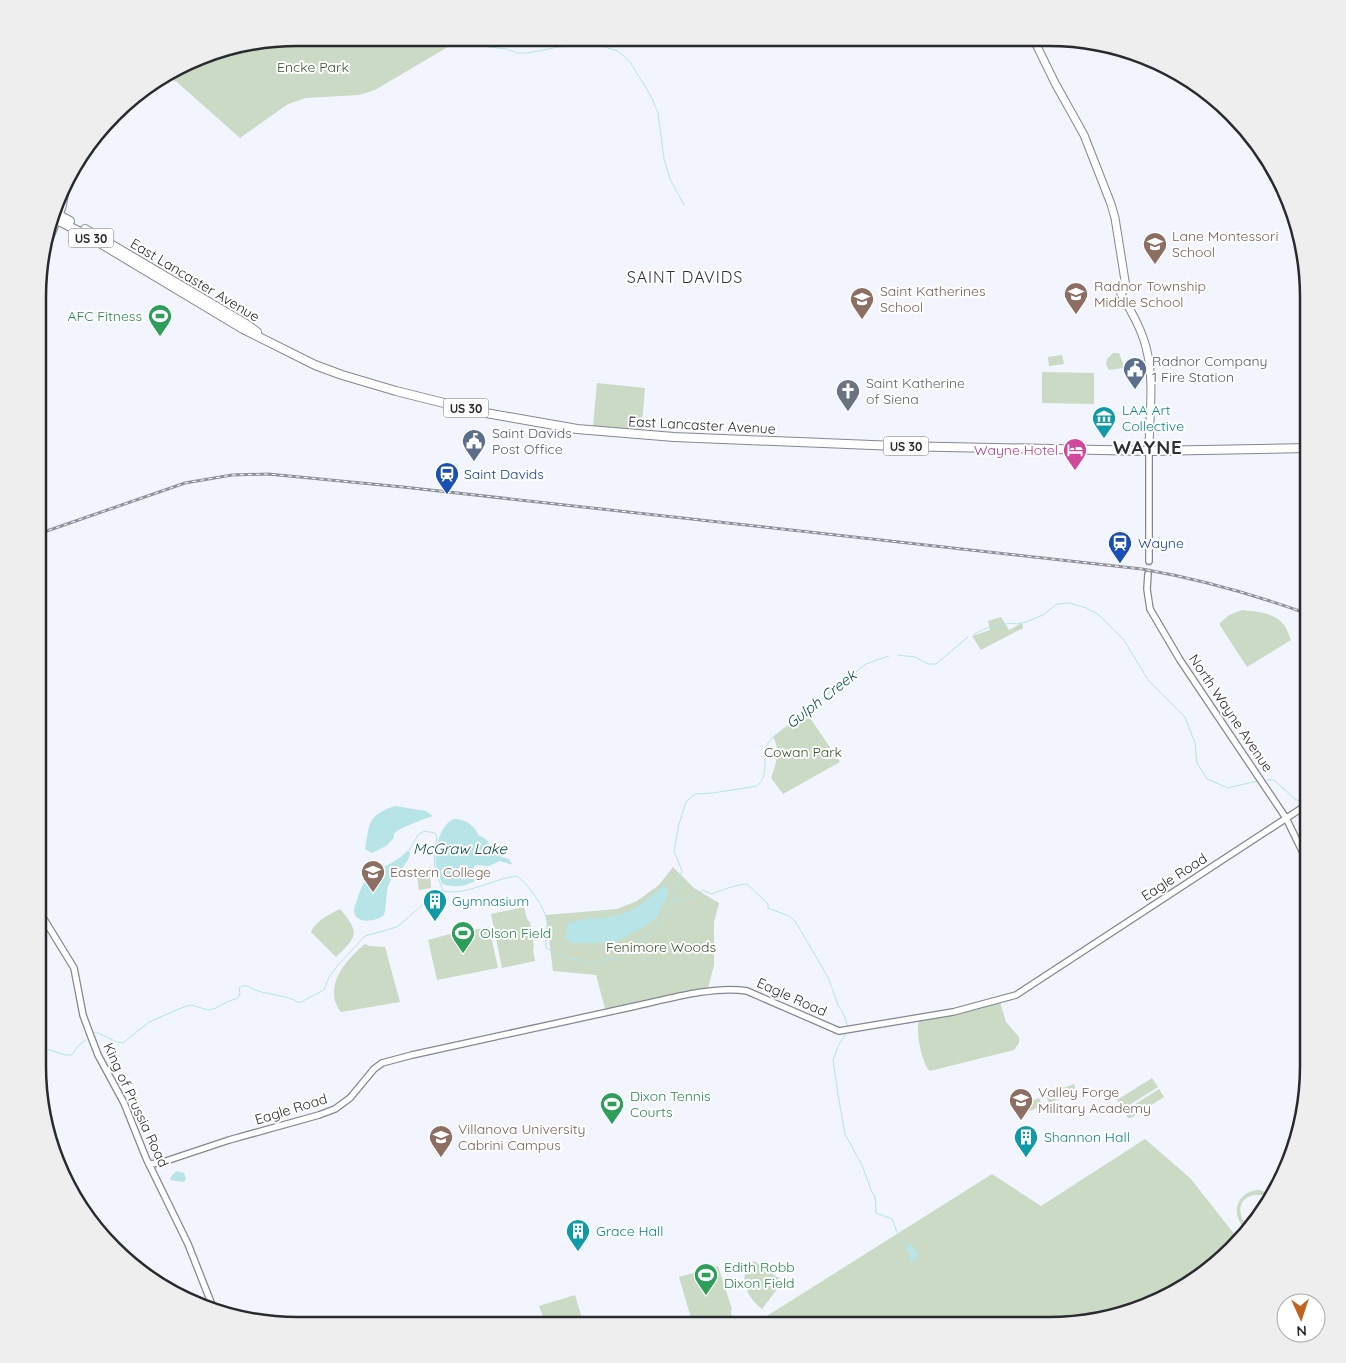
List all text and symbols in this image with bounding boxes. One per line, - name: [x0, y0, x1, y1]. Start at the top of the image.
- park label: Encke Park: [277, 58, 349, 76]
- place label: Lane Montessori School: [1172, 227, 1278, 261]
- road number: US 30: [68, 228, 114, 248]
- school or university icon: Lane Montessori School: [1142, 231, 1168, 265]
- street label: East Lancaster Avenue: [127, 234, 263, 326]
- district label: SAINT DAVIDS: [627, 267, 743, 287]
- place label: Radnor Township Middle School: [1094, 277, 1206, 311]
- school or university icon: Radnor Township Middle School: [1063, 281, 1089, 315]
- place label: Saint Katherines School: [880, 282, 986, 316]
- school or university icon: Saint Katherines School: [849, 286, 875, 320]
- sports icon: AFC Fitness: [147, 303, 173, 337]
- place label: AFC Fitness: [67, 307, 142, 325]
- place label: Radnor Company 1 Fire Station: [1152, 352, 1267, 386]
- public building icon: Radnor Company 1 Fire Station: [1122, 356, 1148, 390]
- place label: Saint Katherine of Siena: [866, 374, 965, 408]
- church icon: Saint Katherine of Siena: [835, 378, 861, 412]
- road number: US 30: [444, 398, 488, 418]
- place label: LAA Art Collective: [1122, 401, 1184, 435]
- museum icon: LAA Art Collective: [1091, 405, 1117, 439]
- street label: East Lancaster Avenue: [628, 412, 776, 438]
- place label: Saint Davids Post Office: [492, 424, 572, 458]
- public building icon: Saint Davids Post Office: [461, 428, 487, 462]
- district label: WAYNE: [1113, 435, 1183, 459]
- road number: US 30: [884, 436, 928, 456]
- hotel icon: Wayne Hotel: [1062, 437, 1088, 471]
- place label: Wayne Hotel: [974, 441, 1058, 459]
- station icon: Saint Davids: [434, 461, 460, 495]
- place label: Saint Davids: [464, 465, 544, 483]
- station icon: Wayne: [1107, 530, 1133, 564]
- place label: Wayne: [1138, 534, 1184, 552]
- street label: North Wayne Avenue: [1185, 651, 1277, 775]
- water label: Gulph Creek: [782, 664, 862, 732]
- park label: Cowan Park: [764, 743, 842, 761]
- water label: McGraw Lake: [413, 839, 507, 858]
- street label: Eagle Road: [1138, 849, 1210, 905]
- school or university icon: Eastern College: [360, 859, 386, 893]
- place label: Eastern College: [390, 863, 491, 881]
- building icon: Gymnasium: [422, 888, 448, 922]
- place label: Gymnasium: [452, 892, 529, 910]
- sports icon: Olson Field: [450, 920, 476, 954]
- place label: Olson Field: [480, 924, 551, 942]
- park label: Fenimore Woods: [606, 938, 716, 956]
- street label: Eagle Road: [754, 974, 830, 1020]
- street label: King of Prussia Road: [99, 1040, 173, 1170]
- place label: Valley Forge Military Academy: [1038, 1083, 1151, 1117]
- place label: Dixon Tennis Courts: [630, 1087, 710, 1121]
- school or university icon: Valley Forge Military Academy: [1008, 1087, 1034, 1121]
- street label: Eagle Road: [253, 1089, 329, 1129]
- sports icon: Dixon Tennis Courts: [599, 1091, 625, 1125]
- place label: Villanova University Cabrini Campus: [458, 1120, 585, 1154]
- school or university icon: Villanova University Cabrini Campus: [428, 1124, 454, 1158]
- building icon: Shannon Hall: [1013, 1124, 1039, 1158]
- place label: Shannon Hall: [1044, 1128, 1130, 1146]
- building icon: Grace Hall: [565, 1218, 591, 1252]
- place label: Grace Hall: [596, 1222, 663, 1240]
- place label: Edith Robb Dixon Field: [724, 1258, 795, 1292]
- sports icon: Edith Robb Dixon Field: [693, 1262, 719, 1296]
- north arrow: [1276, 1293, 1326, 1343]
- text: N: [1296, 1322, 1307, 1340]

